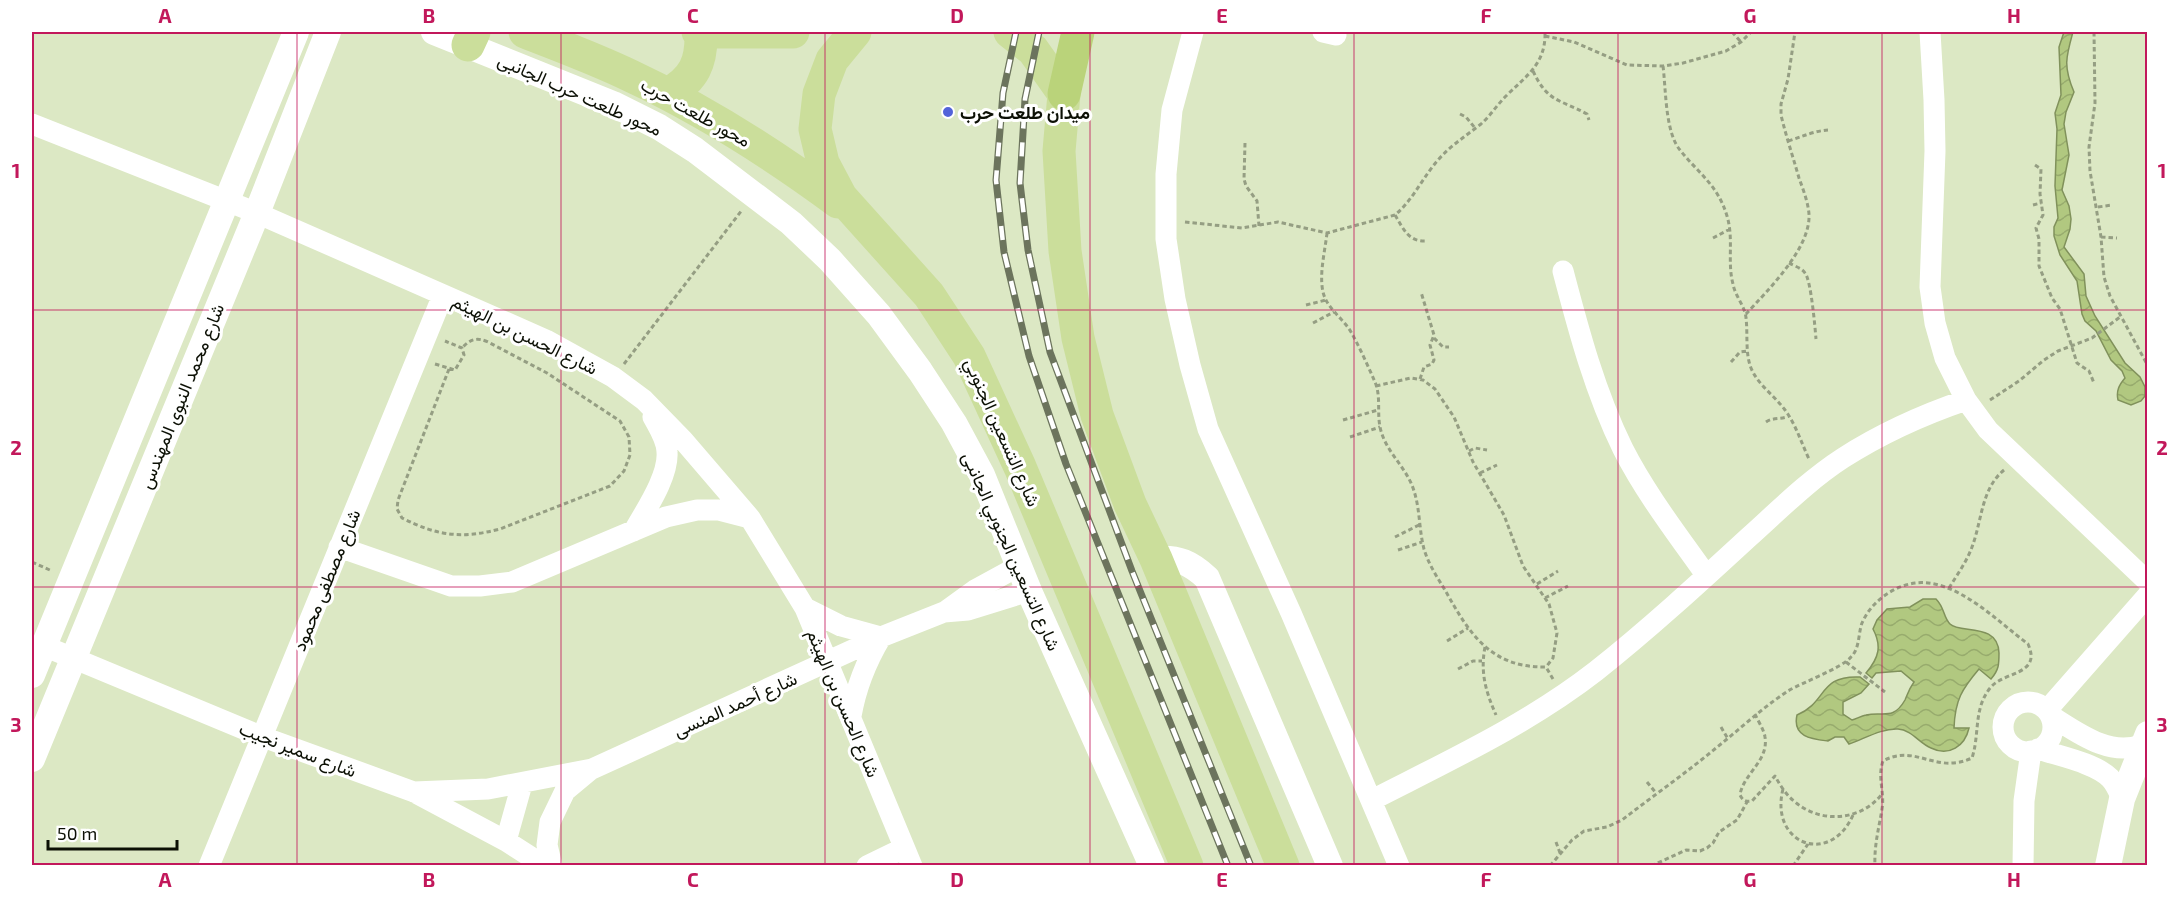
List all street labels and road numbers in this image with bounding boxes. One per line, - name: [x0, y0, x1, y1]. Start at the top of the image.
- street label: محور طلعت حرب الجانبى: [494, 48, 665, 141]
- street label: محور طلعت حرب: [637, 73, 755, 152]
- street label: شارع الحسن بن الهيثم: [448, 289, 601, 381]
- street label: شارع محمد النبوى المهندس: [134, 300, 230, 493]
- street label: شارع التسعين الجنوبي: [956, 354, 1046, 512]
- street label: شارع التسعين الجنوبي الجانبى: [954, 448, 1066, 656]
- street label: شارع مصطفى محمود: [288, 506, 366, 655]
- street label: شارع الحسن بن الهيثم: [801, 625, 885, 781]
- street label: شارع أحمد المنسى: [670, 667, 801, 743]
- street label: شارع سمير نجيب: [236, 717, 360, 783]

